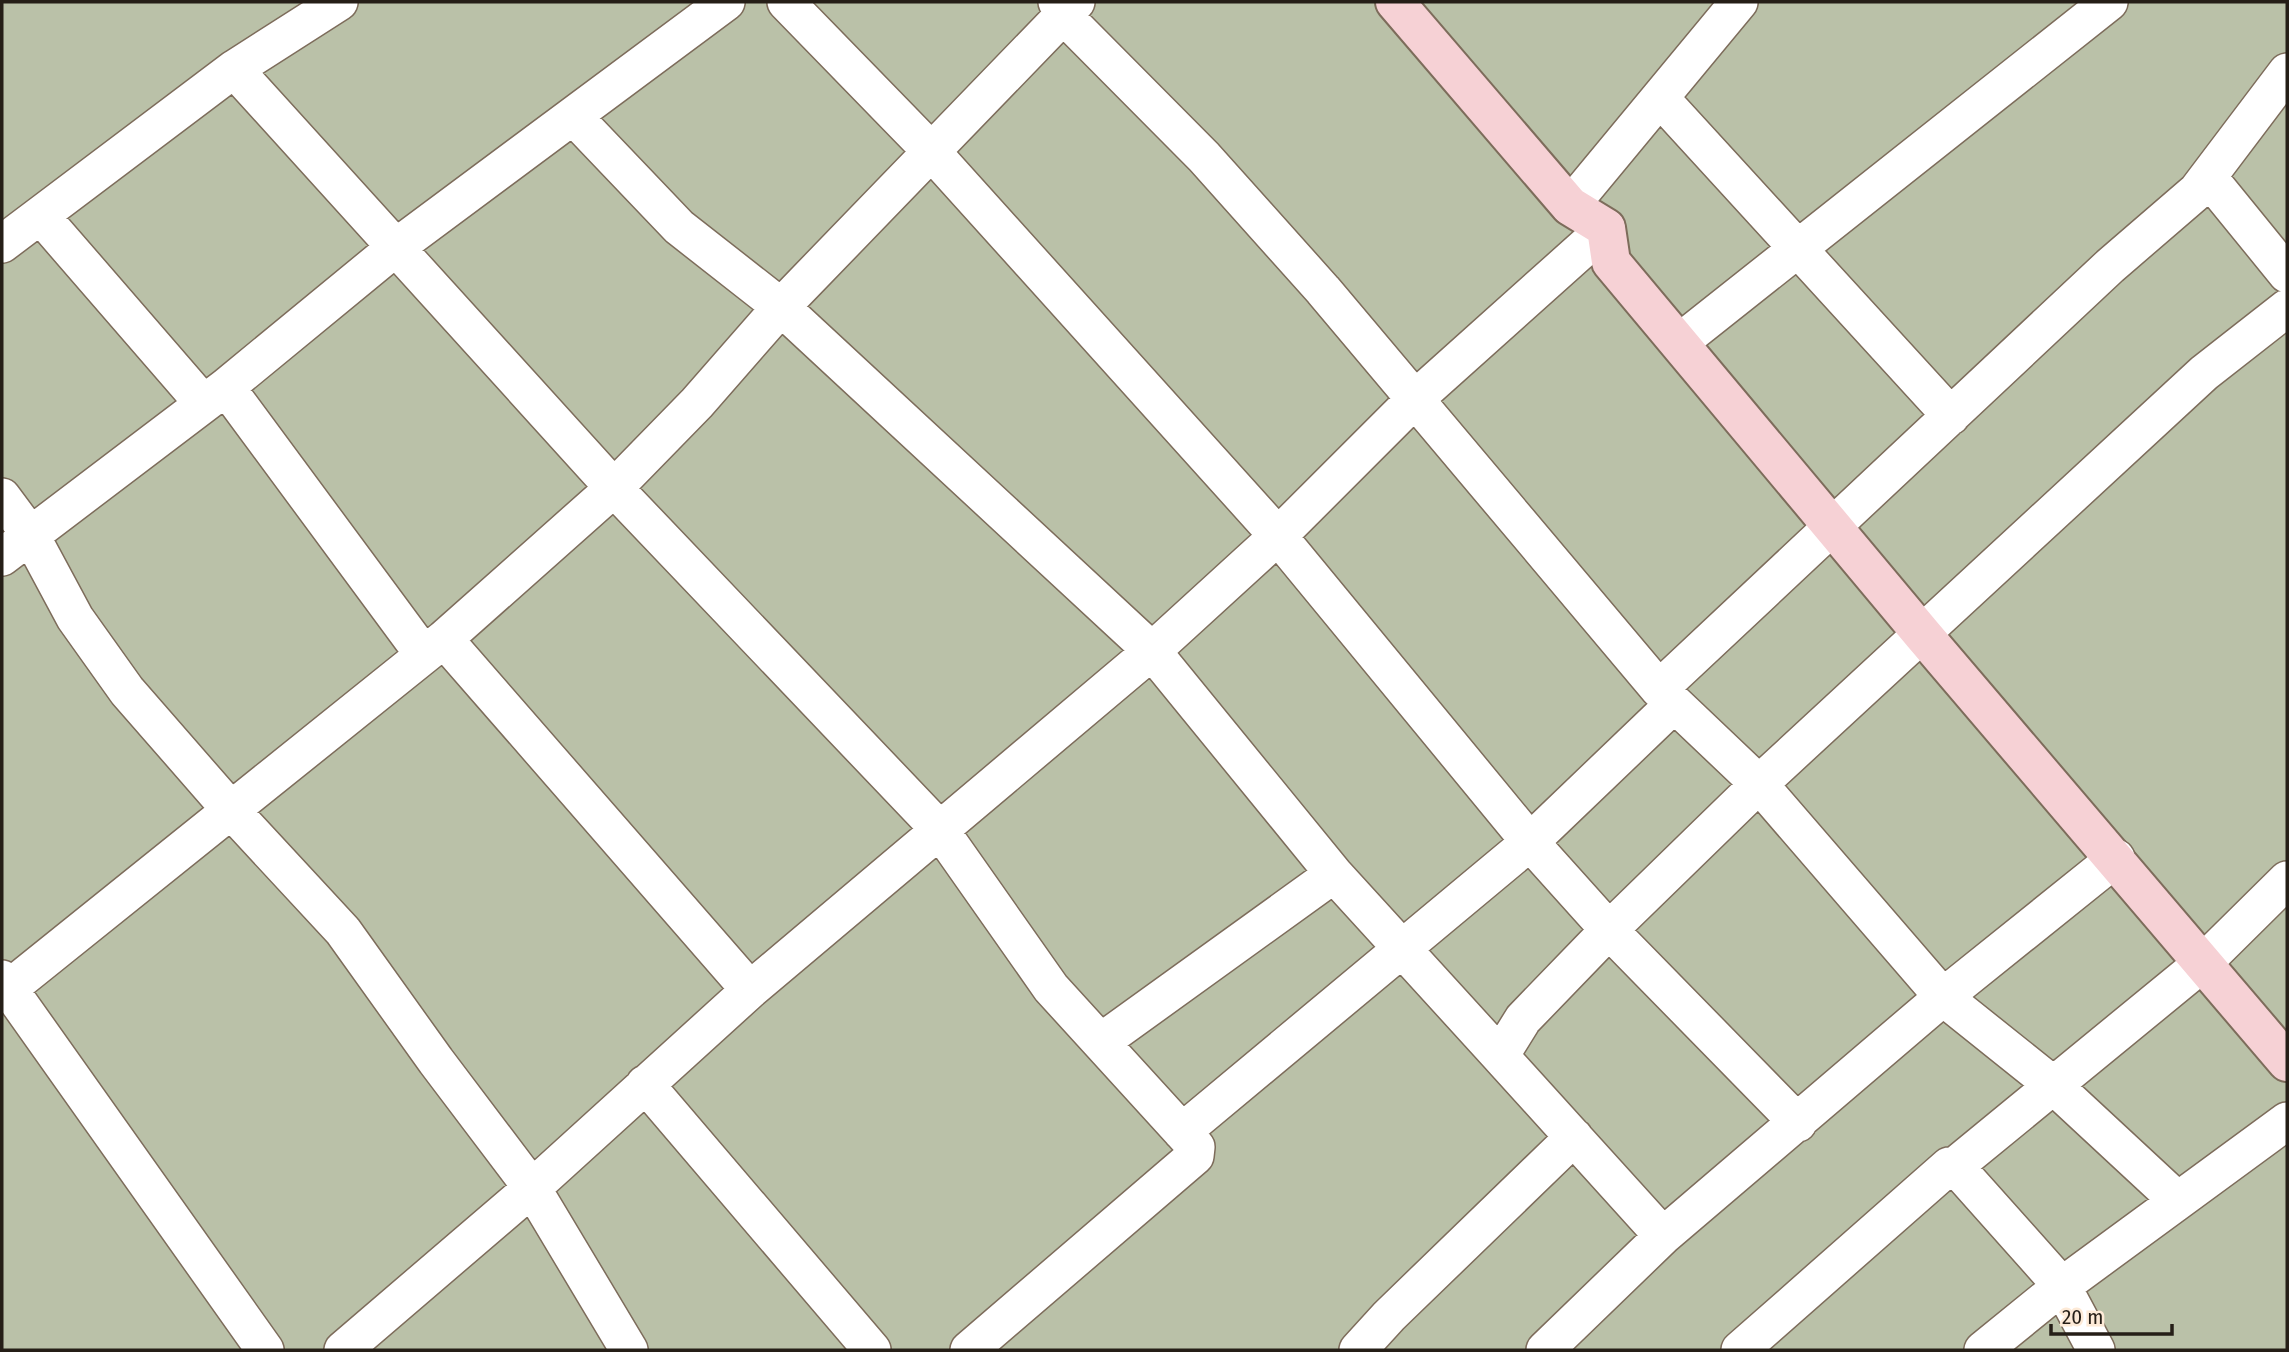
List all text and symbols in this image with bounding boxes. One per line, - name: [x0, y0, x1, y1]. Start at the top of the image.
- scale bar: [2051, 1292, 2172, 1336]
- text: 20 m: [2062, 1304, 2103, 1330]

